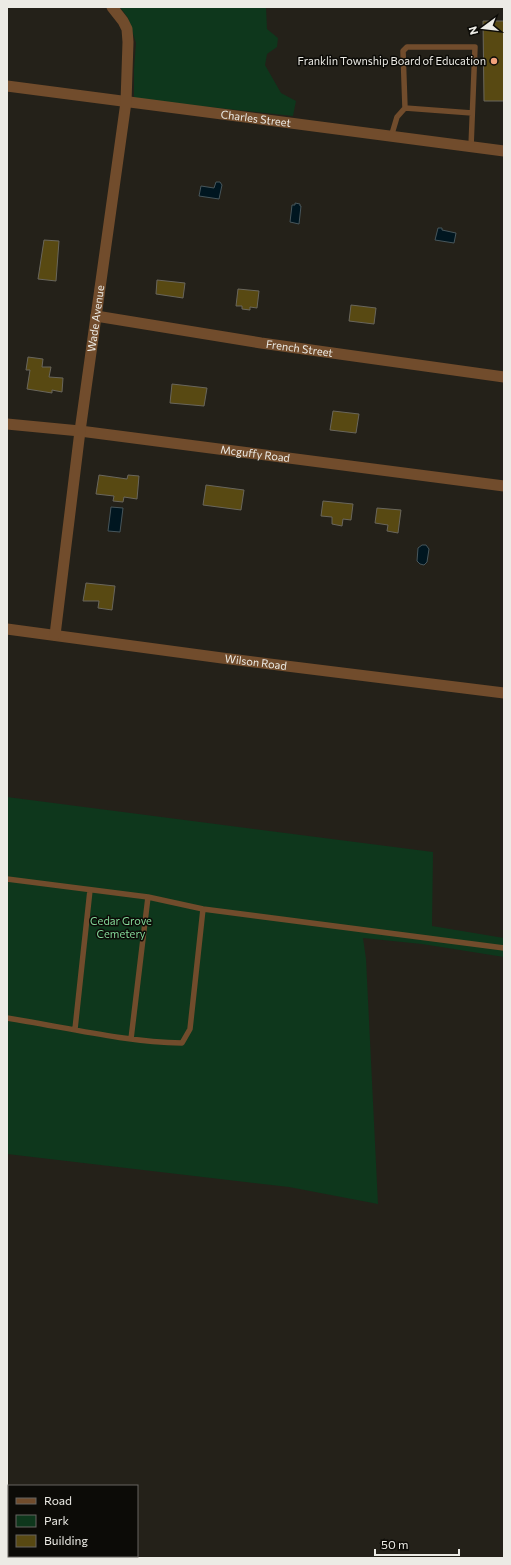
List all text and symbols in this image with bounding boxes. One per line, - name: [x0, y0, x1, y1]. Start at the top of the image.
- north arrow: [463, 8, 503, 48]
- text: N: [466, 25, 480, 36]
- place label: Franklin Township Board of Education: [298, 54, 486, 67]
- marker: Franklin Township Board of Education: [489, 56, 499, 66]
- street label: Charles Street: [220, 107, 292, 129]
- street label: Wade Avenue: [84, 284, 106, 353]
- street label: French Street: [265, 337, 334, 359]
- street label: Mcguffy Road: [220, 442, 291, 464]
- street label: Wilson Road: [224, 651, 288, 672]
- park label: Cedar Grove Cemetery: [90, 914, 152, 940]
- legend: [8, 1485, 138, 1557]
- text: Road: [44, 1493, 72, 1507]
- text: Park: [44, 1513, 70, 1527]
- scale bar: [375, 1531, 459, 1557]
- text: Building: [44, 1533, 88, 1547]
- text: 50 m: [381, 1537, 409, 1551]

